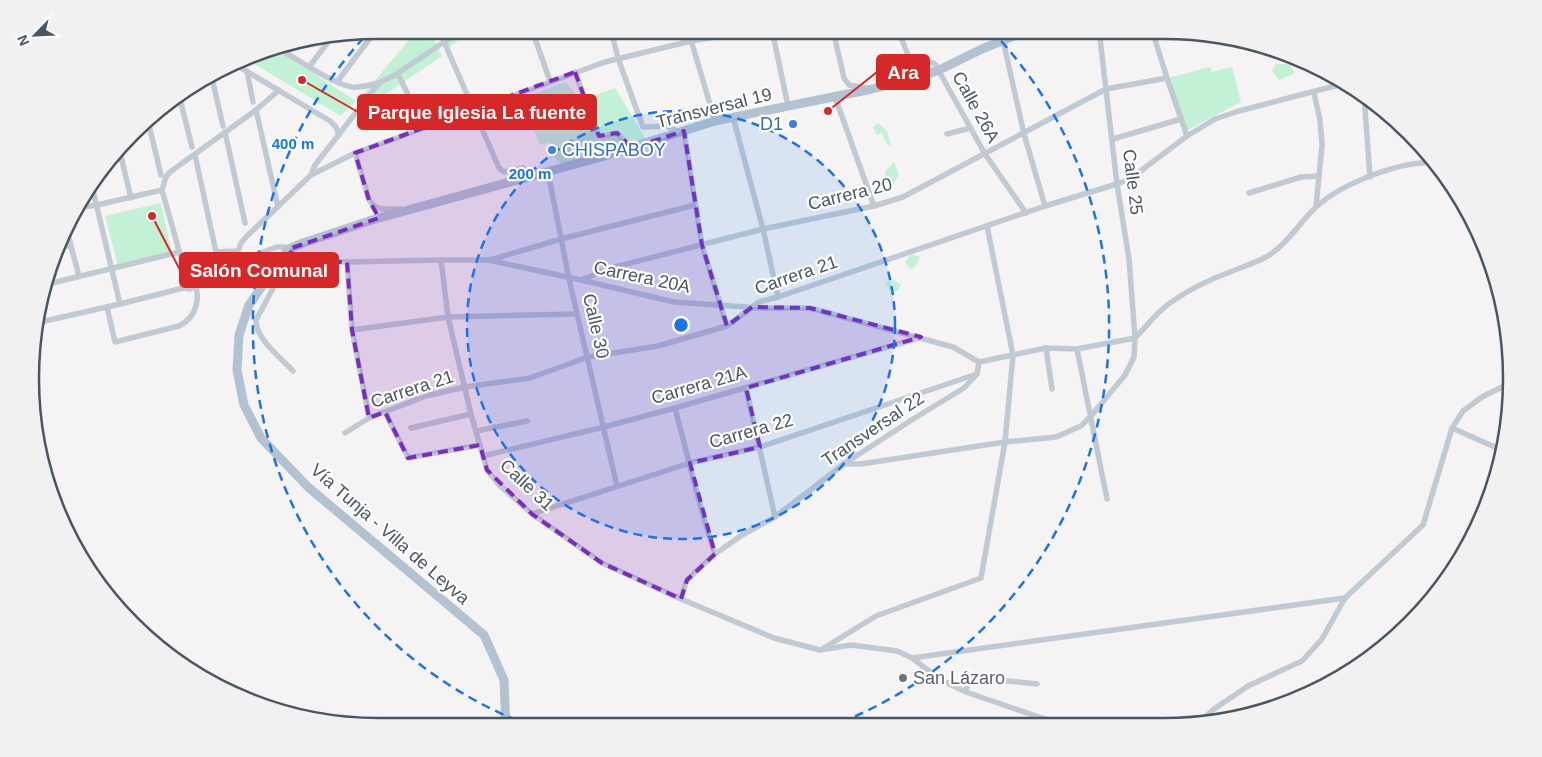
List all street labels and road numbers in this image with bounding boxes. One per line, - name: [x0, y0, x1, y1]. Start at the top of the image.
- street label: Calle 26A: [948, 68, 1004, 146]
- street label: Transversal 19: [654, 84, 774, 132]
- street label: Calle 25: [1119, 148, 1147, 216]
- street label: Carrera 20: [806, 174, 894, 214]
- street label: Carrera 21: [752, 252, 840, 298]
- street label: Carrera 20A: [592, 257, 692, 297]
- street label: Calle 30: [579, 292, 613, 360]
- street label: Carrera 21A: [649, 362, 749, 408]
- street label: Carrera 21: [368, 366, 456, 412]
- street label: Transversal 22: [818, 388, 928, 470]
- street label: Carrera 22: [707, 410, 795, 452]
- street label: Calle 31: [496, 455, 558, 515]
- street label: Vía Tunja - Villa de Leyva: [307, 460, 474, 609]

